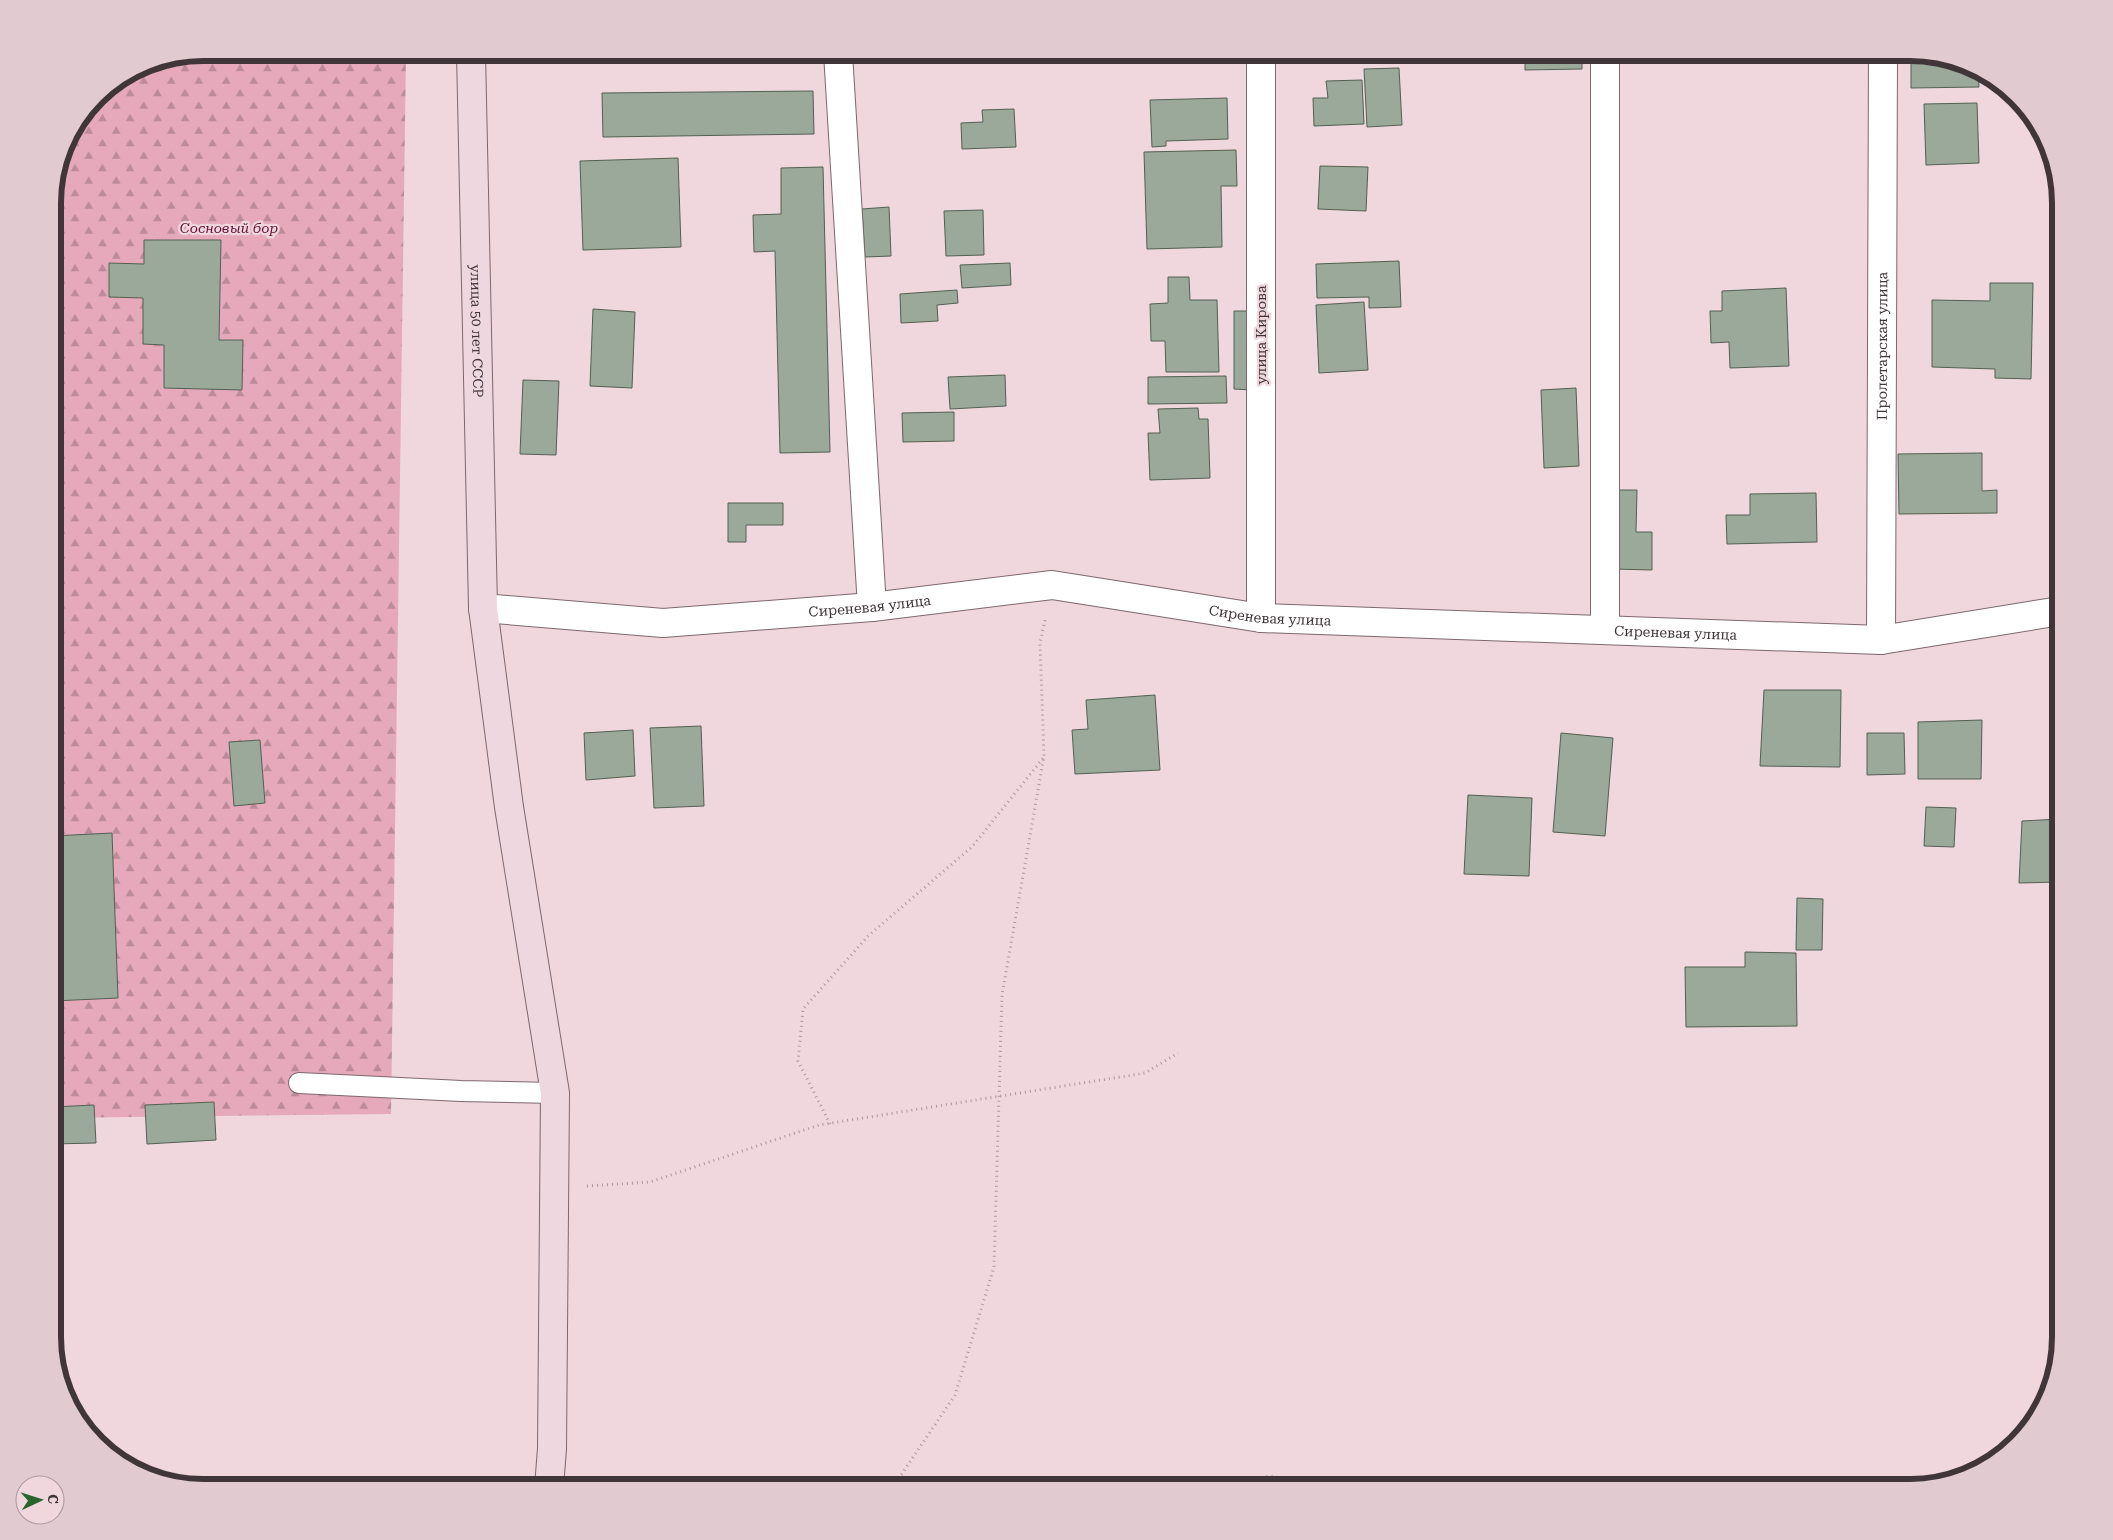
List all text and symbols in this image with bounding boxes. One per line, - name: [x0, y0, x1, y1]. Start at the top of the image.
- park label: Сосновый бор: [180, 220, 278, 236]
- street label: улица 50 лет СССР: [468, 264, 486, 398]
- street label: Пролетарская улица: [1874, 271, 1890, 420]
- street label: улица Кирова: [1253, 285, 1269, 385]
- street label: Сиреневая улица: [808, 592, 932, 620]
- street label: Сиреневая улица: [1208, 602, 1332, 629]
- street label: Сиреневая улица: [1614, 623, 1738, 643]
- north arrow: [15, 1475, 65, 1525]
- text: С: [45, 1494, 61, 1505]

